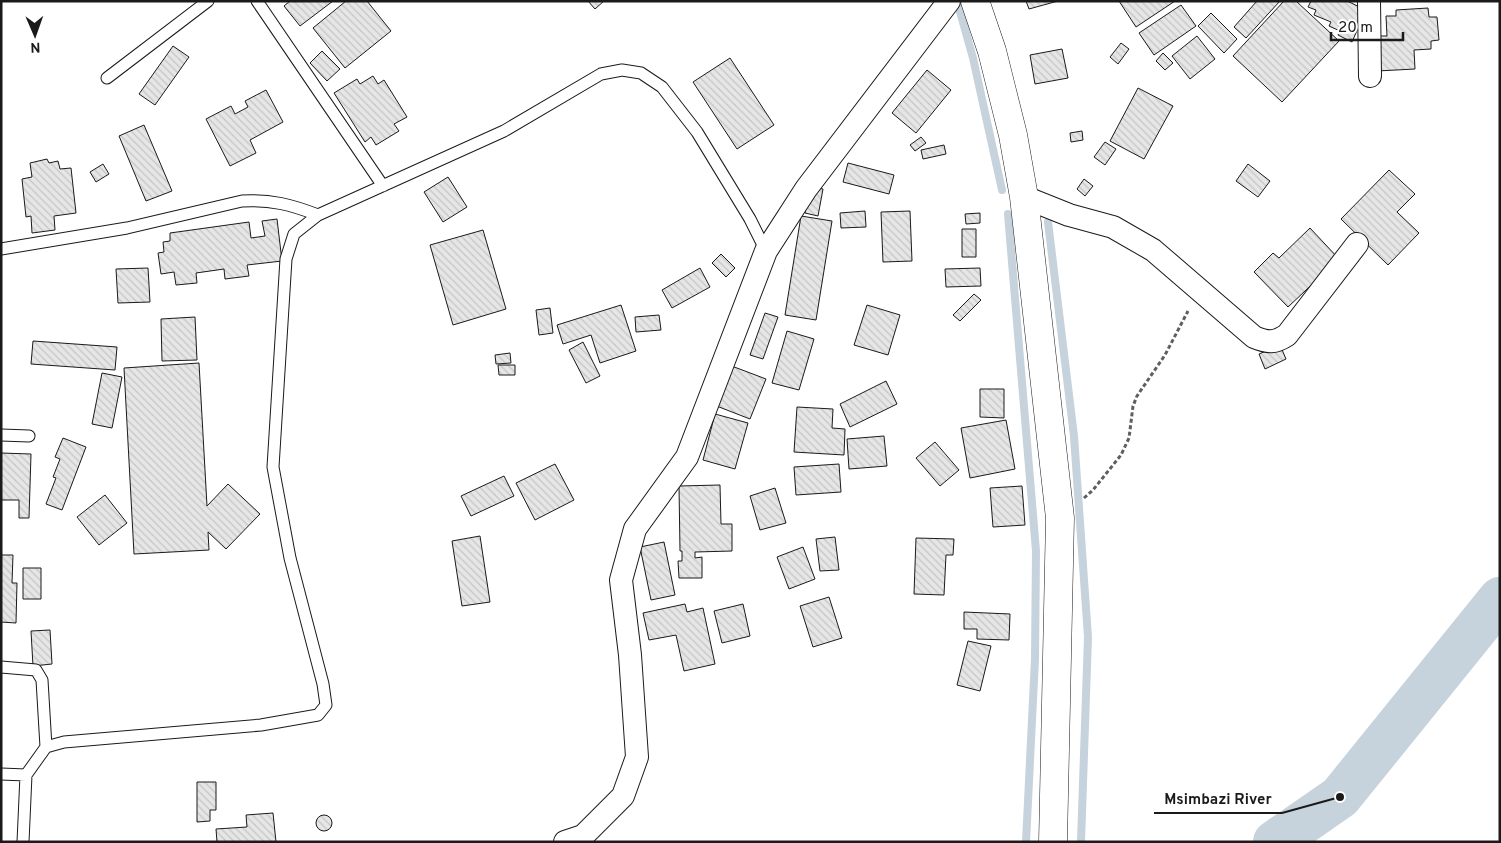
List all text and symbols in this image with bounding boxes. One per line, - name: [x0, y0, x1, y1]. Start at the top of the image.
- north arrow: [10, 10, 60, 60]
- scale bar: [1331, 10, 1404, 42]
- text: 20 m: [1338, 19, 1373, 38]
- text: N: [30, 38, 41, 55]
- callout: Msimbazi River: [1154, 783, 1282, 813]
- text: Msimbazi River: [1164, 791, 1273, 810]

